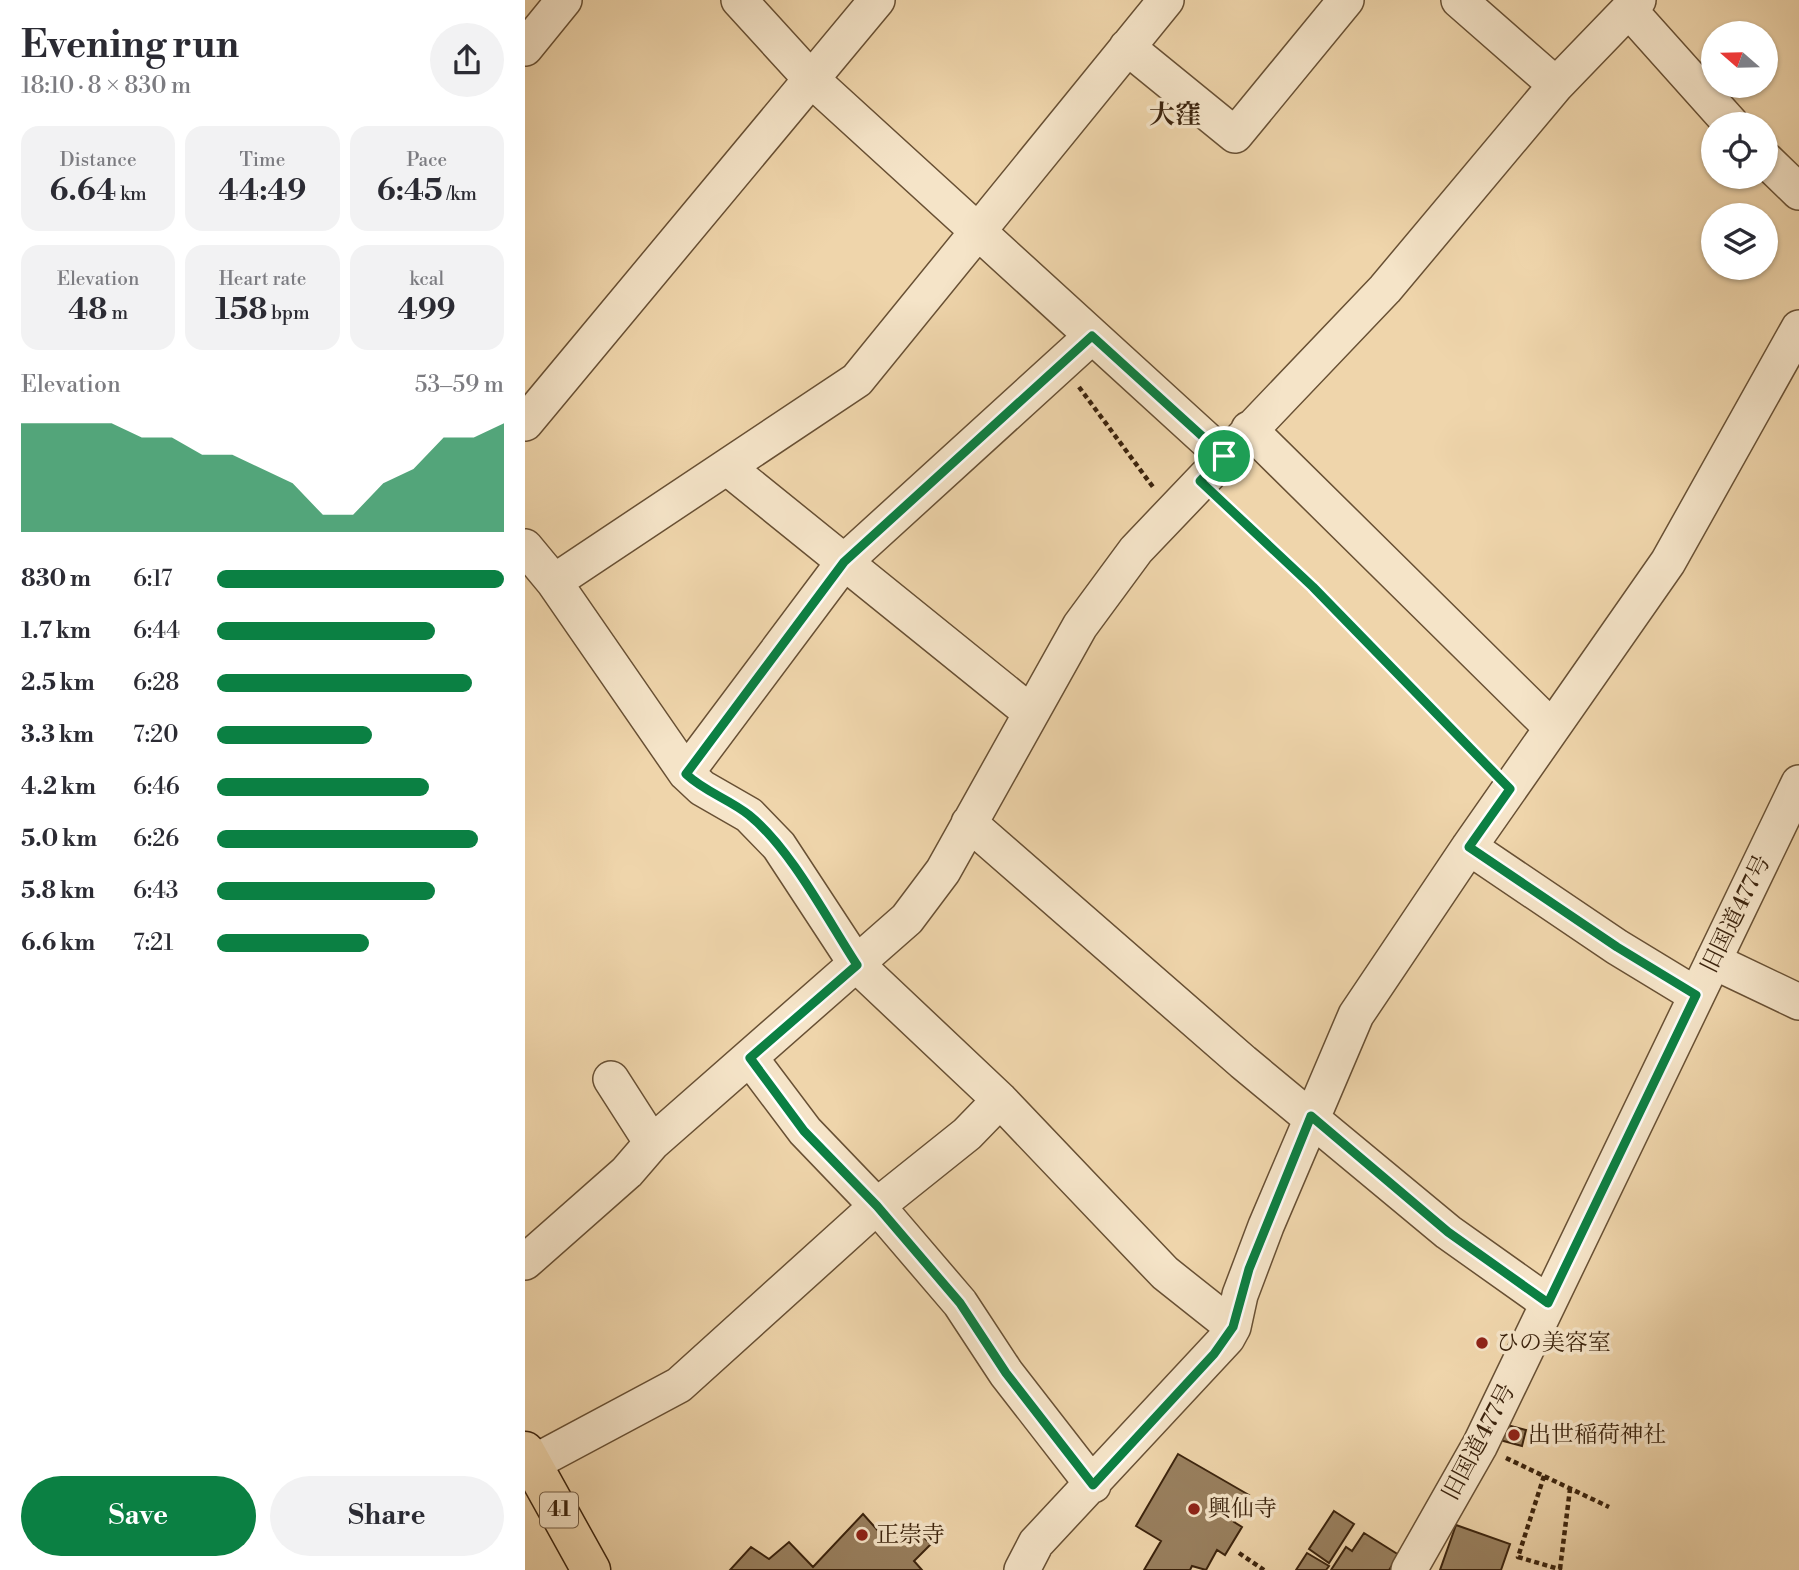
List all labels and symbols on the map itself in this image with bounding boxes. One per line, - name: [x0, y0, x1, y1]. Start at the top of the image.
- north arrow: [1701, 21, 1778, 98]
- district label: 大窪: [1149, 99, 1201, 131]
- pin: [1194, 426, 1254, 486]
- street label: 旧国道477号: [1695, 850, 1777, 978]
- place label: ひの美容室: [1496, 1329, 1611, 1357]
- marker: ひの美容室: [1474, 1335, 1490, 1351]
- street label: 旧国道477号: [1437, 1379, 1521, 1505]
- place label: 出世稲荷神社: [1528, 1421, 1666, 1449]
- marker: 出世稲荷神社: [1506, 1427, 1522, 1443]
- road number: 41: [540, 1492, 578, 1528]
- place label: 興仙寺: [1208, 1495, 1277, 1523]
- marker: 興仙寺: [1186, 1501, 1202, 1517]
- place label: 正崇寺: [876, 1521, 945, 1549]
- marker: 正崇寺: [854, 1527, 870, 1543]

